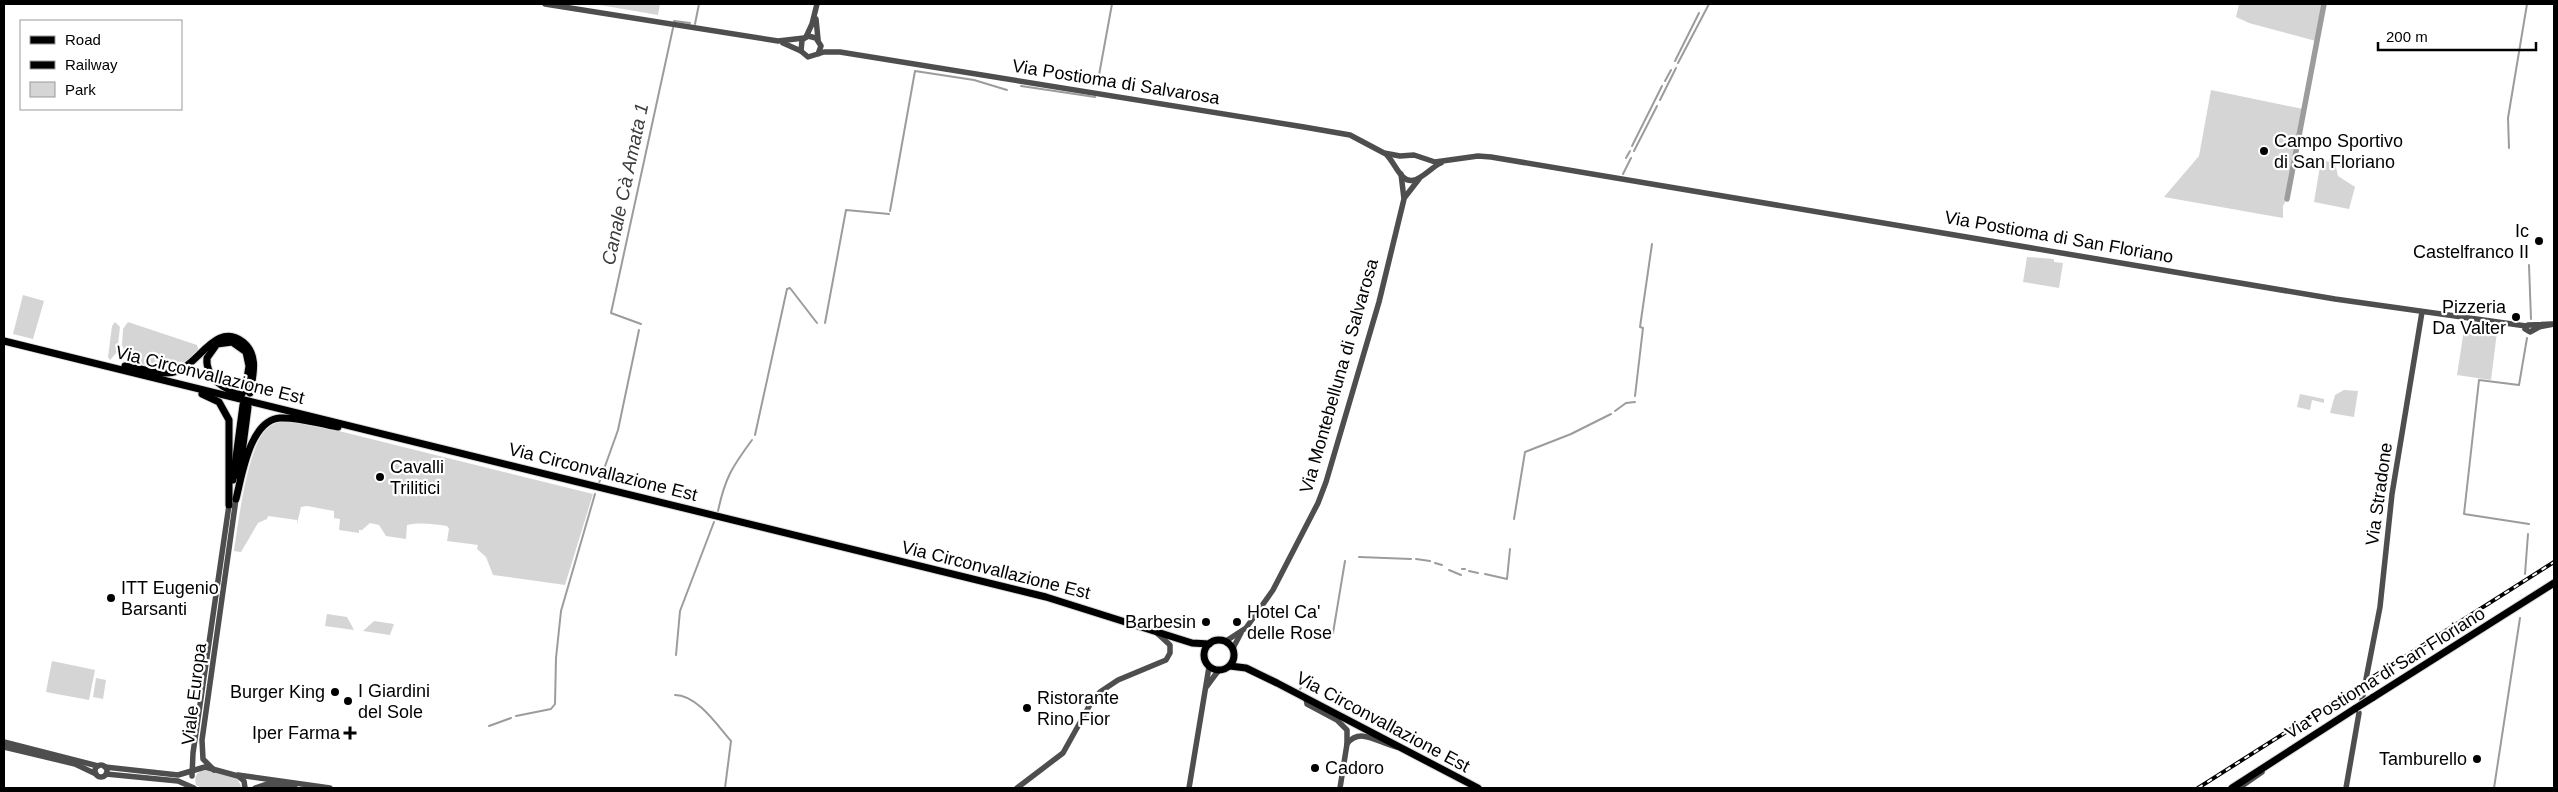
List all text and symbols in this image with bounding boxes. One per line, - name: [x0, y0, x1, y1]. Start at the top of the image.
- legend: [20, 20, 182, 110]
- scale bar: [2378, 20, 2536, 52]
- text: 200 m: [2386, 28, 2428, 45]
- text: Road: [65, 31, 101, 48]
- text: Railway: [65, 56, 118, 73]
- street label: Via Postioma di Salvarosa: [1011, 56, 1222, 108]
- text: Park: [65, 81, 96, 98]
- water label: Canale Cà Amata 1: [598, 101, 652, 267]
- place label: Campo Sportivo di San Floriano: [2274, 131, 2403, 172]
- marker: Campo Sportivo di San Floriano: [2258, 145, 2270, 157]
- street label: Via Postioma di San Floriano: [1943, 207, 2175, 267]
- place label: Ic Castelfranco II: [2413, 221, 2529, 262]
- marker: Ic Castelfranco II: [2533, 235, 2545, 247]
- street label: Via Montebelluna di Salvarosa: [1296, 256, 1382, 495]
- place label: Pizzeria Da Valter: [2432, 297, 2507, 338]
- marker: Pizzeria Da Valter: [2510, 311, 2522, 323]
- street label: Via Circonvallazione Est: [114, 342, 306, 408]
- street label: Via Circonvallazione Est: [507, 439, 699, 505]
- street label: Via Stradone: [2362, 441, 2396, 547]
- place label: Cavalli Trilitici: [390, 457, 444, 498]
- marker: Cavalli Trilitici: [374, 471, 386, 483]
- street label: Via Circonvallazione Est: [900, 537, 1092, 603]
- place label: ITT Eugenio Barsanti: [121, 578, 219, 619]
- marker: ITT Eugenio Barsanti: [105, 592, 117, 604]
- place label: Hotel Ca' delle Rose: [1247, 602, 1332, 643]
- street label: Via Postioma di San Floriano: [2281, 603, 2489, 743]
- place label: Barbesin: [1125, 612, 1196, 632]
- marker: Barbesin: [1200, 616, 1212, 628]
- marker: Hotel Ca' delle Rose: [1231, 616, 1243, 628]
- street label: Viale Europa: [178, 641, 210, 746]
- street label: Via Circonvallazione Est: [1293, 668, 1473, 776]
- place label: I Giardini del Sole: [358, 681, 430, 722]
- place label: Burger King: [230, 682, 325, 702]
- marker: Burger King: [329, 686, 341, 698]
- place label: Ristorante Rino Fior: [1037, 688, 1119, 729]
- marker: I Giardini del Sole: [342, 695, 354, 707]
- marker: Ristorante Rino Fior: [1021, 702, 1033, 714]
- place label: Iper Farma: [252, 723, 341, 743]
- marker: Iper Farma: [344, 727, 356, 739]
- place label: Tamburello: [2379, 749, 2467, 769]
- marker: Tamburello: [2471, 753, 2483, 765]
- place label: Cadoro: [1325, 758, 1384, 778]
- marker: Cadoro: [1309, 762, 1321, 774]

